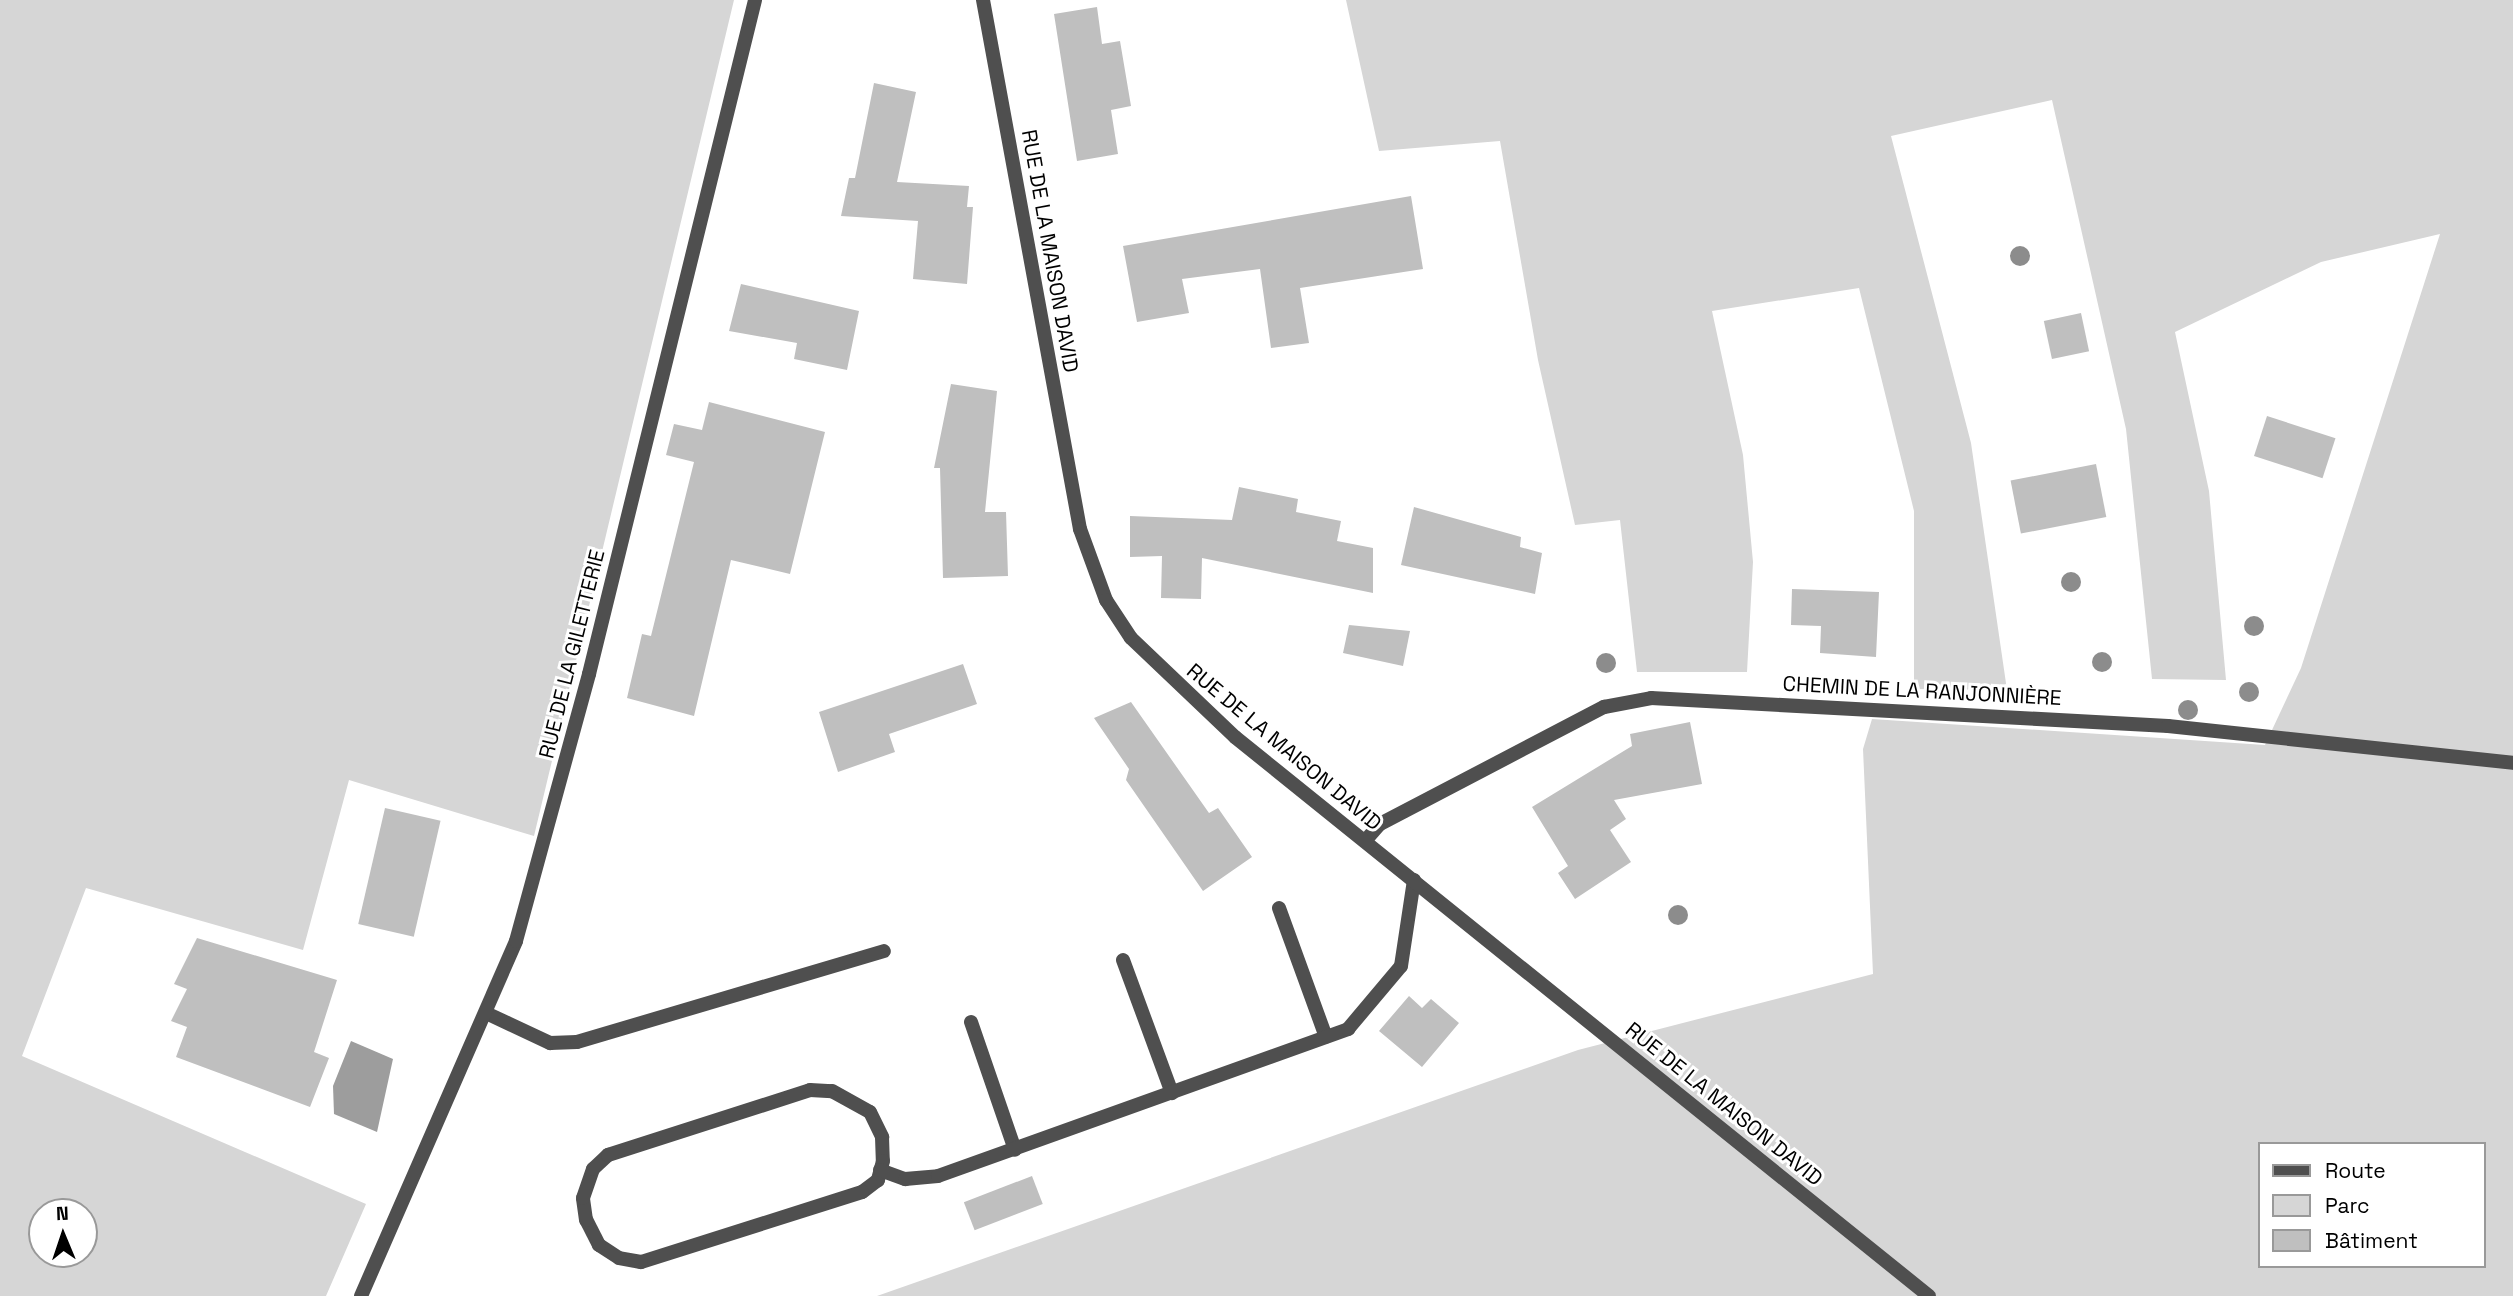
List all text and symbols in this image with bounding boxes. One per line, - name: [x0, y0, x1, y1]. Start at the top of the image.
- street label: RUE DE LA MAISON DAVID: [1016, 127, 1084, 375]
- street label: RUE DE LA GILETTERIE: [534, 547, 610, 761]
- street label: RUE DE LA MAISON DAVID: [1182, 658, 1386, 836]
- street label: CHEMIN DE LA RANJONNIÈRE: [1782, 671, 2062, 711]
- street label: RUE DE LA MAISON DAVID: [1620, 1017, 1828, 1191]
- legend: [2258, 1142, 2485, 1268]
- text: Route: [2325, 1157, 2386, 1184]
- text: Parc: [2325, 1192, 2370, 1219]
- north arrow: [28, 1198, 98, 1268]
- text: N: [56, 1201, 69, 1226]
- text: Bâtiment: [2325, 1227, 2418, 1254]

